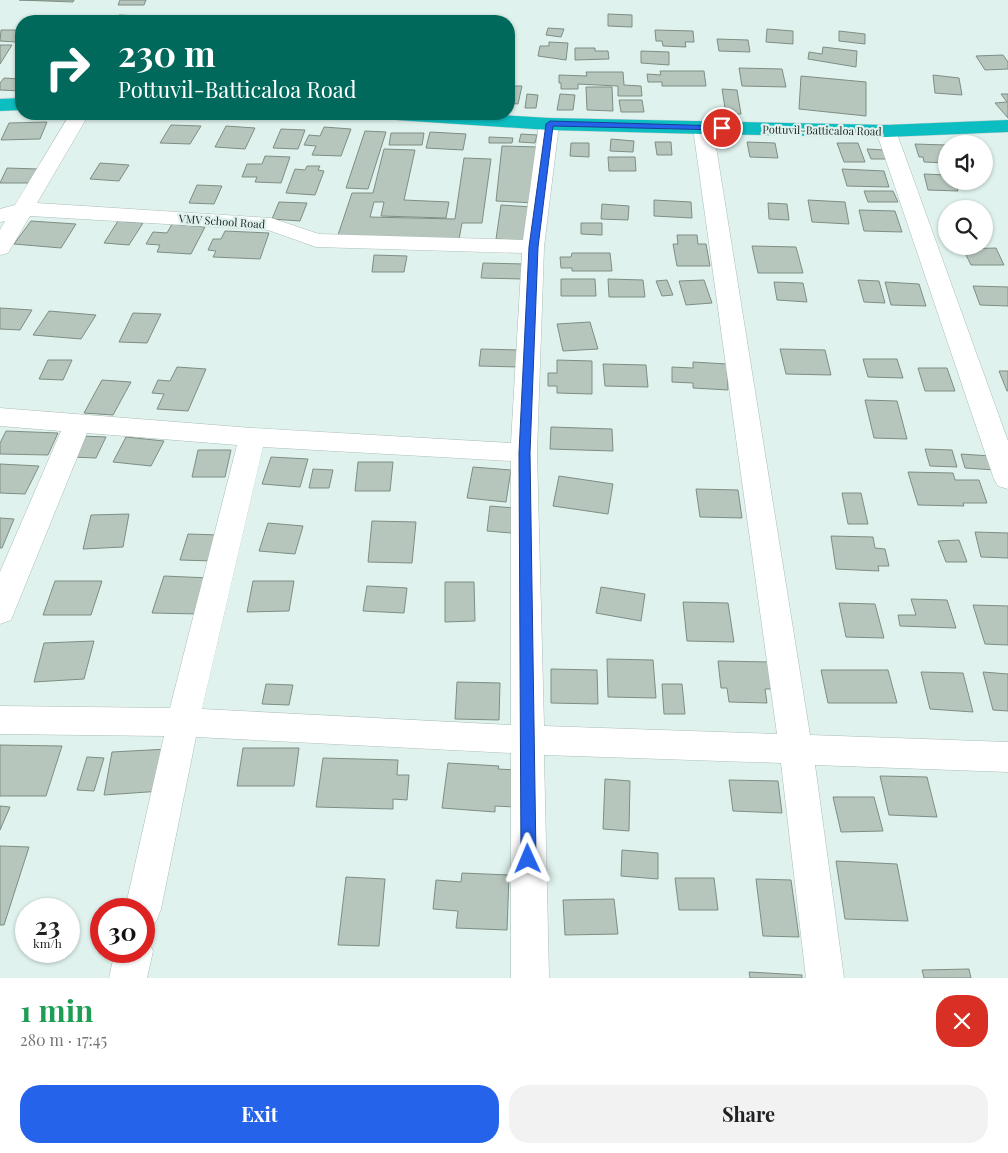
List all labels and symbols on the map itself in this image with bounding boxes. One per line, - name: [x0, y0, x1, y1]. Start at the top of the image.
- pin: [701, 107, 743, 149]
- street label: Pottuvil-Batticaloa Road: [762, 121, 882, 139]
- street label: VMV School Road: [177, 210, 266, 232]
- position arrow: [501, 832, 553, 884]
- speed limit sign: 30: [90, 898, 155, 963]

